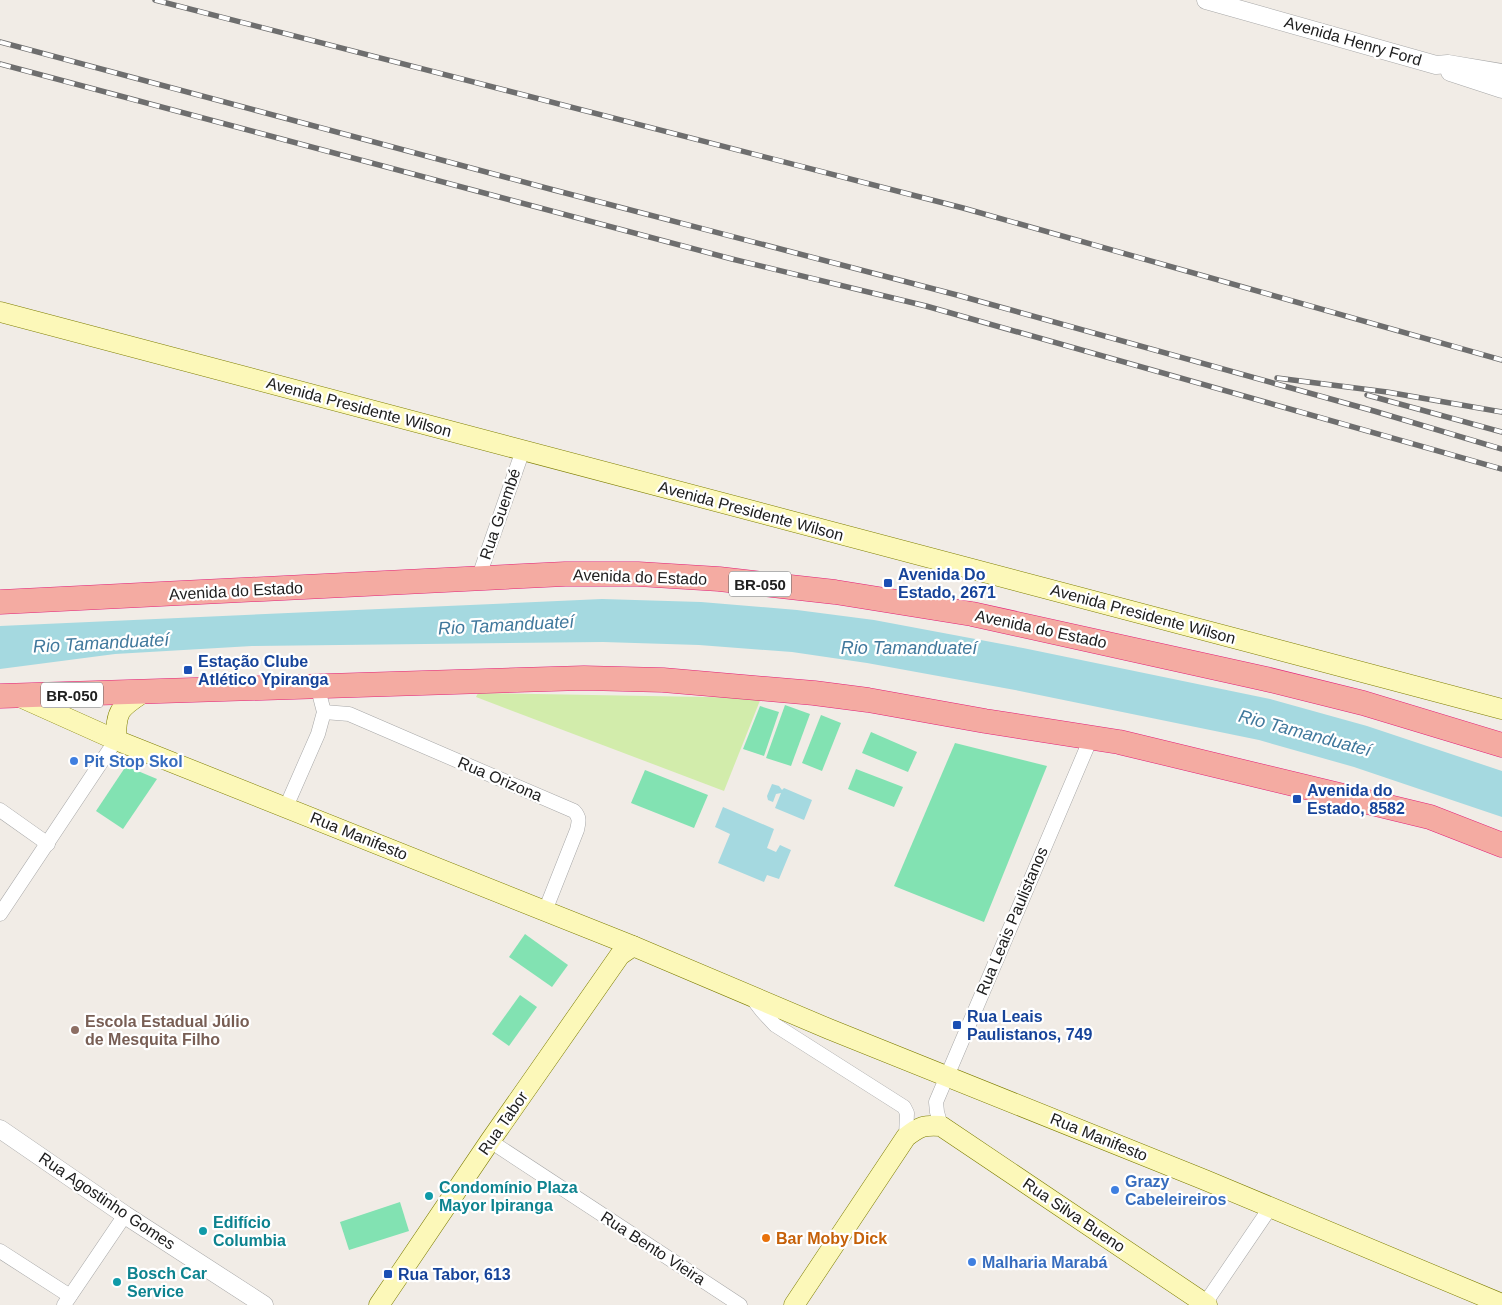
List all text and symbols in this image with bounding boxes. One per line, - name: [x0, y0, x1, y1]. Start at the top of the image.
- street label: Avenida Henry Ford: [1282, 13, 1424, 69]
- street label: Avenida Presidente Wilson: [265, 374, 453, 440]
- street label: Rua Guembé: [476, 466, 524, 562]
- street label: Avenida Presidente Wilson: [657, 478, 845, 544]
- street label: Avenida do Estado: [573, 566, 707, 588]
- place label: Avenida Do Estado, 2671: [898, 566, 996, 601]
- road number: BR-050: [729, 572, 791, 596]
- marker: Avenida Do Estado, 2671: [882, 577, 894, 589]
- street label: Avenida do Estado: [169, 579, 303, 603]
- street label: Avenida Presidente Wilson: [1049, 581, 1237, 647]
- street label: Avenida do Estado: [974, 607, 1108, 651]
- water label: Rio Tamanduateí: [437, 611, 577, 639]
- water label: Rio Tamanduateí: [32, 629, 172, 657]
- water label: Rio Tamanduateí: [841, 638, 979, 658]
- place label: Estação Clube Atlético Ypiranga: [198, 653, 329, 688]
- marker: Estação Clube Atlético Ypiranga: [182, 664, 194, 676]
- road number: BR-050: [41, 682, 103, 708]
- water label: Rio Tamanduateí: [1237, 706, 1375, 761]
- place label: Pit Stop Skol: [84, 753, 183, 770]
- street label: Rua Orizona: [455, 754, 545, 804]
- marker: Pit Stop Skol: [68, 755, 80, 767]
- place label: Avenida do Estado, 8582: [1307, 782, 1405, 817]
- marker: Avenida do Estado, 8582: [1291, 793, 1303, 805]
- street label: Rua Manifesto: [308, 809, 410, 863]
- street label: Rua Leais Paulistanos: [973, 844, 1051, 998]
- place label: Rua Leais Paulistanos, 749: [967, 1008, 1092, 1043]
- place label: Escola Estadual Júlio de Mesquita Filho: [85, 1013, 250, 1048]
- marker: Rua Leais Paulistanos, 749: [951, 1019, 963, 1031]
- marker: Escola Estadual Júlio de Mesquita Filho: [69, 1024, 81, 1036]
- street label: Rua Tabor: [475, 1087, 531, 1158]
- street label: Rua Manifesto: [1048, 1110, 1150, 1164]
- street label: Rua Agostinho Gomes: [36, 1149, 178, 1253]
- place label: Grazy Cabeleireiros: [1125, 1173, 1226, 1208]
- street label: Rua Silva Bueno: [1020, 1175, 1128, 1255]
- place label: Condomínio Plaza Mayor Ipiranga: [439, 1179, 578, 1214]
- marker: Grazy Cabeleireiros: [1109, 1184, 1121, 1196]
- marker: Condomínio Plaza Mayor Ipiranga: [423, 1190, 435, 1202]
- street label: Rua Bento Vieira: [598, 1208, 708, 1288]
- place label: Edifício Columbia: [213, 1214, 286, 1249]
- marker: Edifício Columbia: [197, 1225, 209, 1237]
- place label: Bar Moby Dick: [776, 1230, 887, 1247]
- marker: Bar Moby Dick: [760, 1232, 772, 1244]
- place label: Malharia Marabá: [982, 1254, 1107, 1271]
- marker: Malharia Marabá: [966, 1256, 978, 1268]
- place label: Bosch Car Service: [127, 1265, 207, 1300]
- place label: Rua Tabor, 613: [398, 1266, 511, 1283]
- marker: Rua Tabor, 613: [382, 1268, 394, 1280]
- marker: Bosch Car Service: [111, 1276, 123, 1288]

